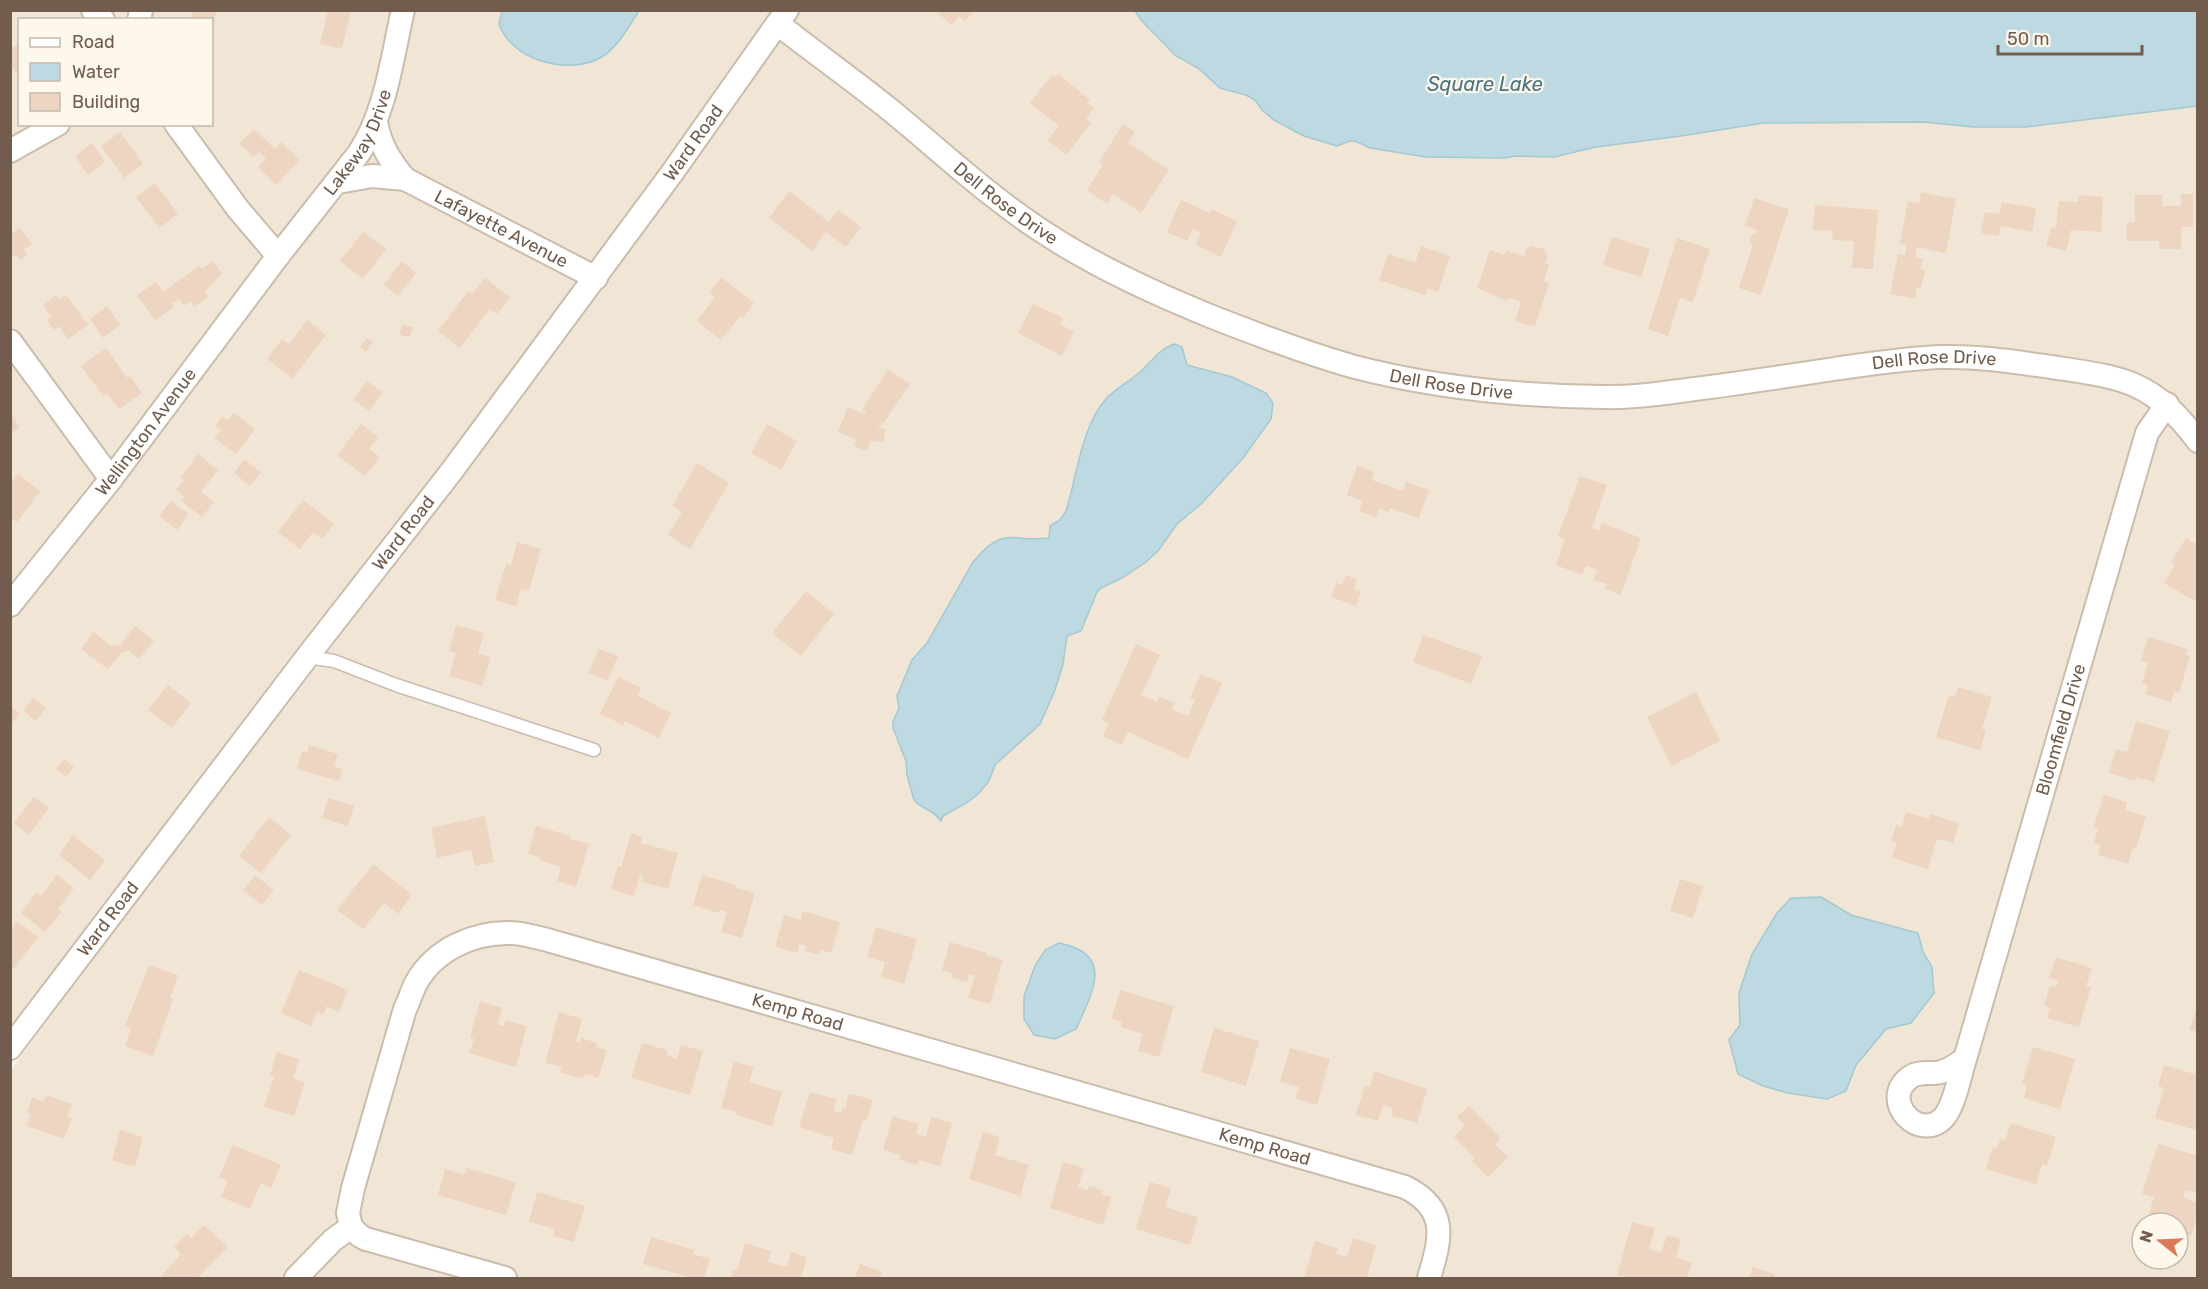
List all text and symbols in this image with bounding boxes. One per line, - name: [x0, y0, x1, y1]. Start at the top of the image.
- legend: [18, 18, 213, 126]
- scale bar: [1998, 18, 2142, 56]
- text: 50 m: [2007, 28, 2050, 50]
- text: Road: [72, 31, 115, 53]
- text: Water: [72, 61, 120, 83]
- water label: Square Lake: [1427, 72, 1543, 96]
- street label: Lakeway Drive: [319, 87, 396, 200]
- text: Building: [72, 91, 140, 113]
- street label: Ward Road: [659, 100, 728, 186]
- street label: Dell Rose Drive: [949, 157, 1062, 249]
- street label: Lafayette Avenue: [431, 185, 572, 273]
- street label: Dell Rose Drive: [1871, 346, 1997, 375]
- street label: Wellington Avenue: [91, 364, 201, 500]
- street label: Dell Rose Drive: [1387, 364, 1514, 404]
- street label: Ward Road: [368, 491, 439, 575]
- street label: Bloomfield Drive: [2031, 661, 2090, 798]
- street label: Ward Road: [72, 877, 144, 961]
- street label: Kemp Road: [749, 988, 846, 1036]
- street label: Kemp Road: [1216, 1123, 1313, 1170]
- north arrow: [2130, 1211, 2190, 1271]
- text: N: [2135, 1228, 2157, 1245]

